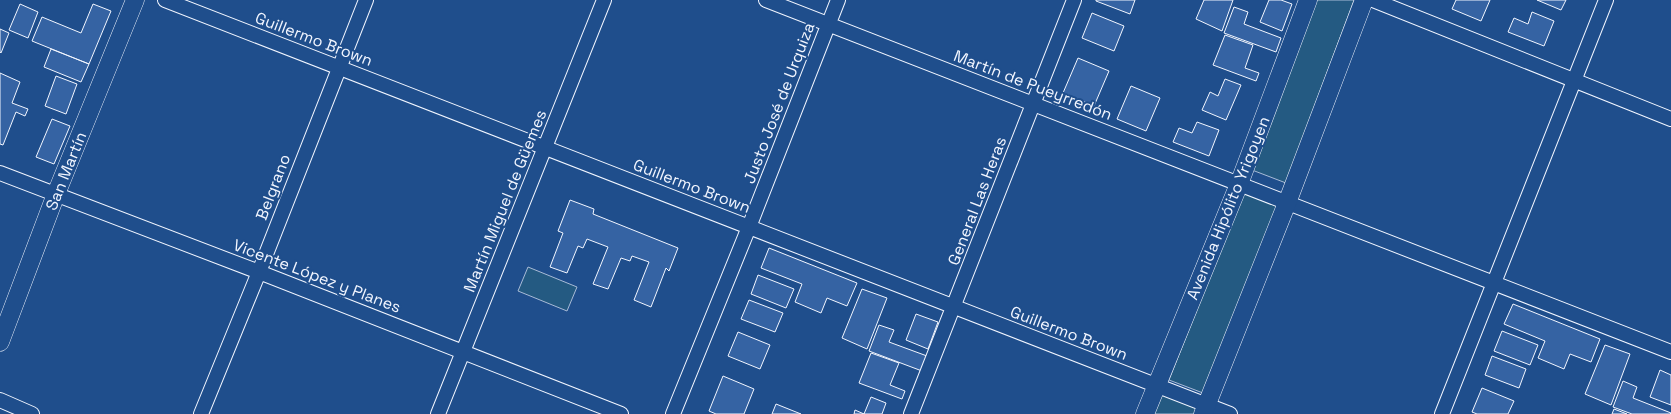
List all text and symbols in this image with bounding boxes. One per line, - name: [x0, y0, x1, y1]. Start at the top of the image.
- street label: Guillermo Brown: [252, 7, 376, 71]
- street label: Justo José de Urquiza: [739, 19, 819, 187]
- street label: Martín de Pueyrredón: [951, 45, 1115, 125]
- street label: Martín Miguel de Güemes: [459, 107, 551, 295]
- street label: Avenida Hipólito Yrigoyen: [1182, 113, 1274, 303]
- street label: San Martín: [41, 129, 91, 213]
- street label: General Las Heras: [943, 134, 1011, 268]
- street label: Belgrano: [251, 151, 295, 223]
- street label: Guillermo Brown: [630, 154, 754, 218]
- street label: Vicente López y Planes: [230, 234, 404, 318]
- street label: Guillermo Brown: [1007, 301, 1131, 365]

